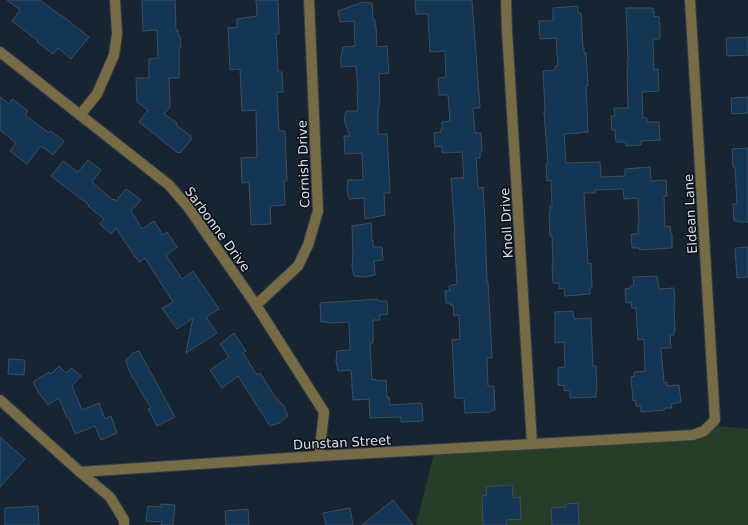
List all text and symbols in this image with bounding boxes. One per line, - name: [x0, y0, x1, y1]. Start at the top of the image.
- street label: Cornish Drive: [294, 120, 313, 208]
- street label: Eldean Lane: [681, 174, 700, 254]
- street label: Sarbonne Drive: [182, 184, 253, 275]
- street label: Knoll Drive: [497, 187, 516, 259]
- street label: Dunstan Street: [293, 432, 391, 453]

